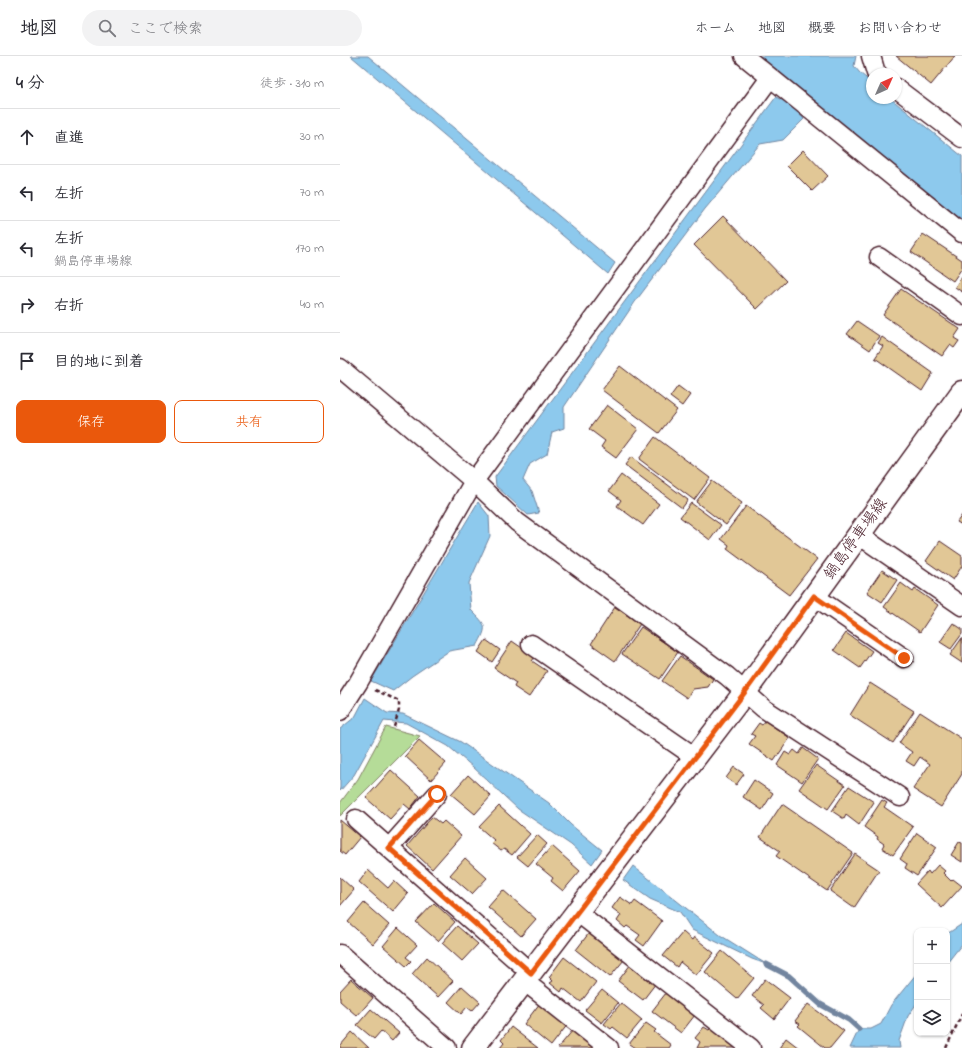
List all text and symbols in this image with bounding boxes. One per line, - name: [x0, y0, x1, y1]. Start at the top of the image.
- search box: [82, 10, 362, 46]
- text: 地図: [20, 16, 58, 43]
- icon: search: [96, 17, 118, 39]
- text: ここで検索: [128, 18, 203, 40]
- text: ホーム: [695, 18, 736, 39]
- text: 地図: [758, 18, 786, 39]
- text: 概要: [808, 18, 836, 39]
- text: お問い合わせ: [858, 18, 942, 39]
- north arrow: [866, 68, 902, 104]
- text: 4 分: [16, 71, 44, 96]
- text: 徒歩 · 310 m: [260, 74, 324, 93]
- icon: ahead: [16, 126, 38, 148]
- text: 直進: [54, 127, 84, 149]
- text: 30 m: [300, 127, 324, 146]
- icon: left: [16, 182, 38, 204]
- text: 左折: [54, 183, 84, 205]
- text: 70 m: [300, 183, 324, 202]
- text: 左折: [54, 228, 84, 250]
- icon: left: [16, 238, 38, 260]
- text: 170 m: [296, 239, 324, 258]
- text: 鍋島停車場線: [54, 252, 132, 271]
- icon: right: [16, 294, 38, 316]
- text: 右折: [54, 295, 84, 317]
- text: 40 m: [300, 295, 324, 314]
- icon: arrive: [16, 350, 38, 372]
- text: 目的地に到着: [54, 351, 144, 373]
- button: 保存: [16, 400, 166, 443]
- button: 共有: [174, 400, 324, 443]
- street label: 鍋島停車場線: [818, 493, 894, 585]
- route end: [895, 649, 913, 667]
- route start: [428, 785, 446, 803]
- map controls: [914, 928, 950, 1036]
- button: +: [914, 928, 950, 964]
- button: −: [914, 964, 950, 1000]
- button: layers: [914, 1000, 950, 1036]

